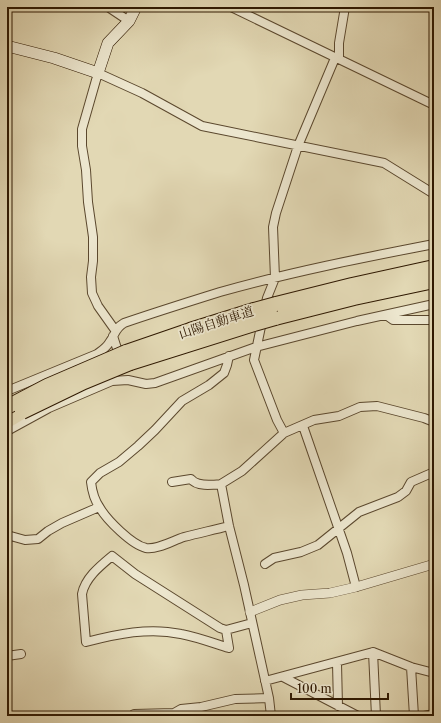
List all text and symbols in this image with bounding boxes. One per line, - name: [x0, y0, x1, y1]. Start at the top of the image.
- street label: 山陽自動車道: [176, 302, 256, 342]
- scale bar: [291, 675, 388, 701]
- text: 100 m: [297, 681, 332, 696]

